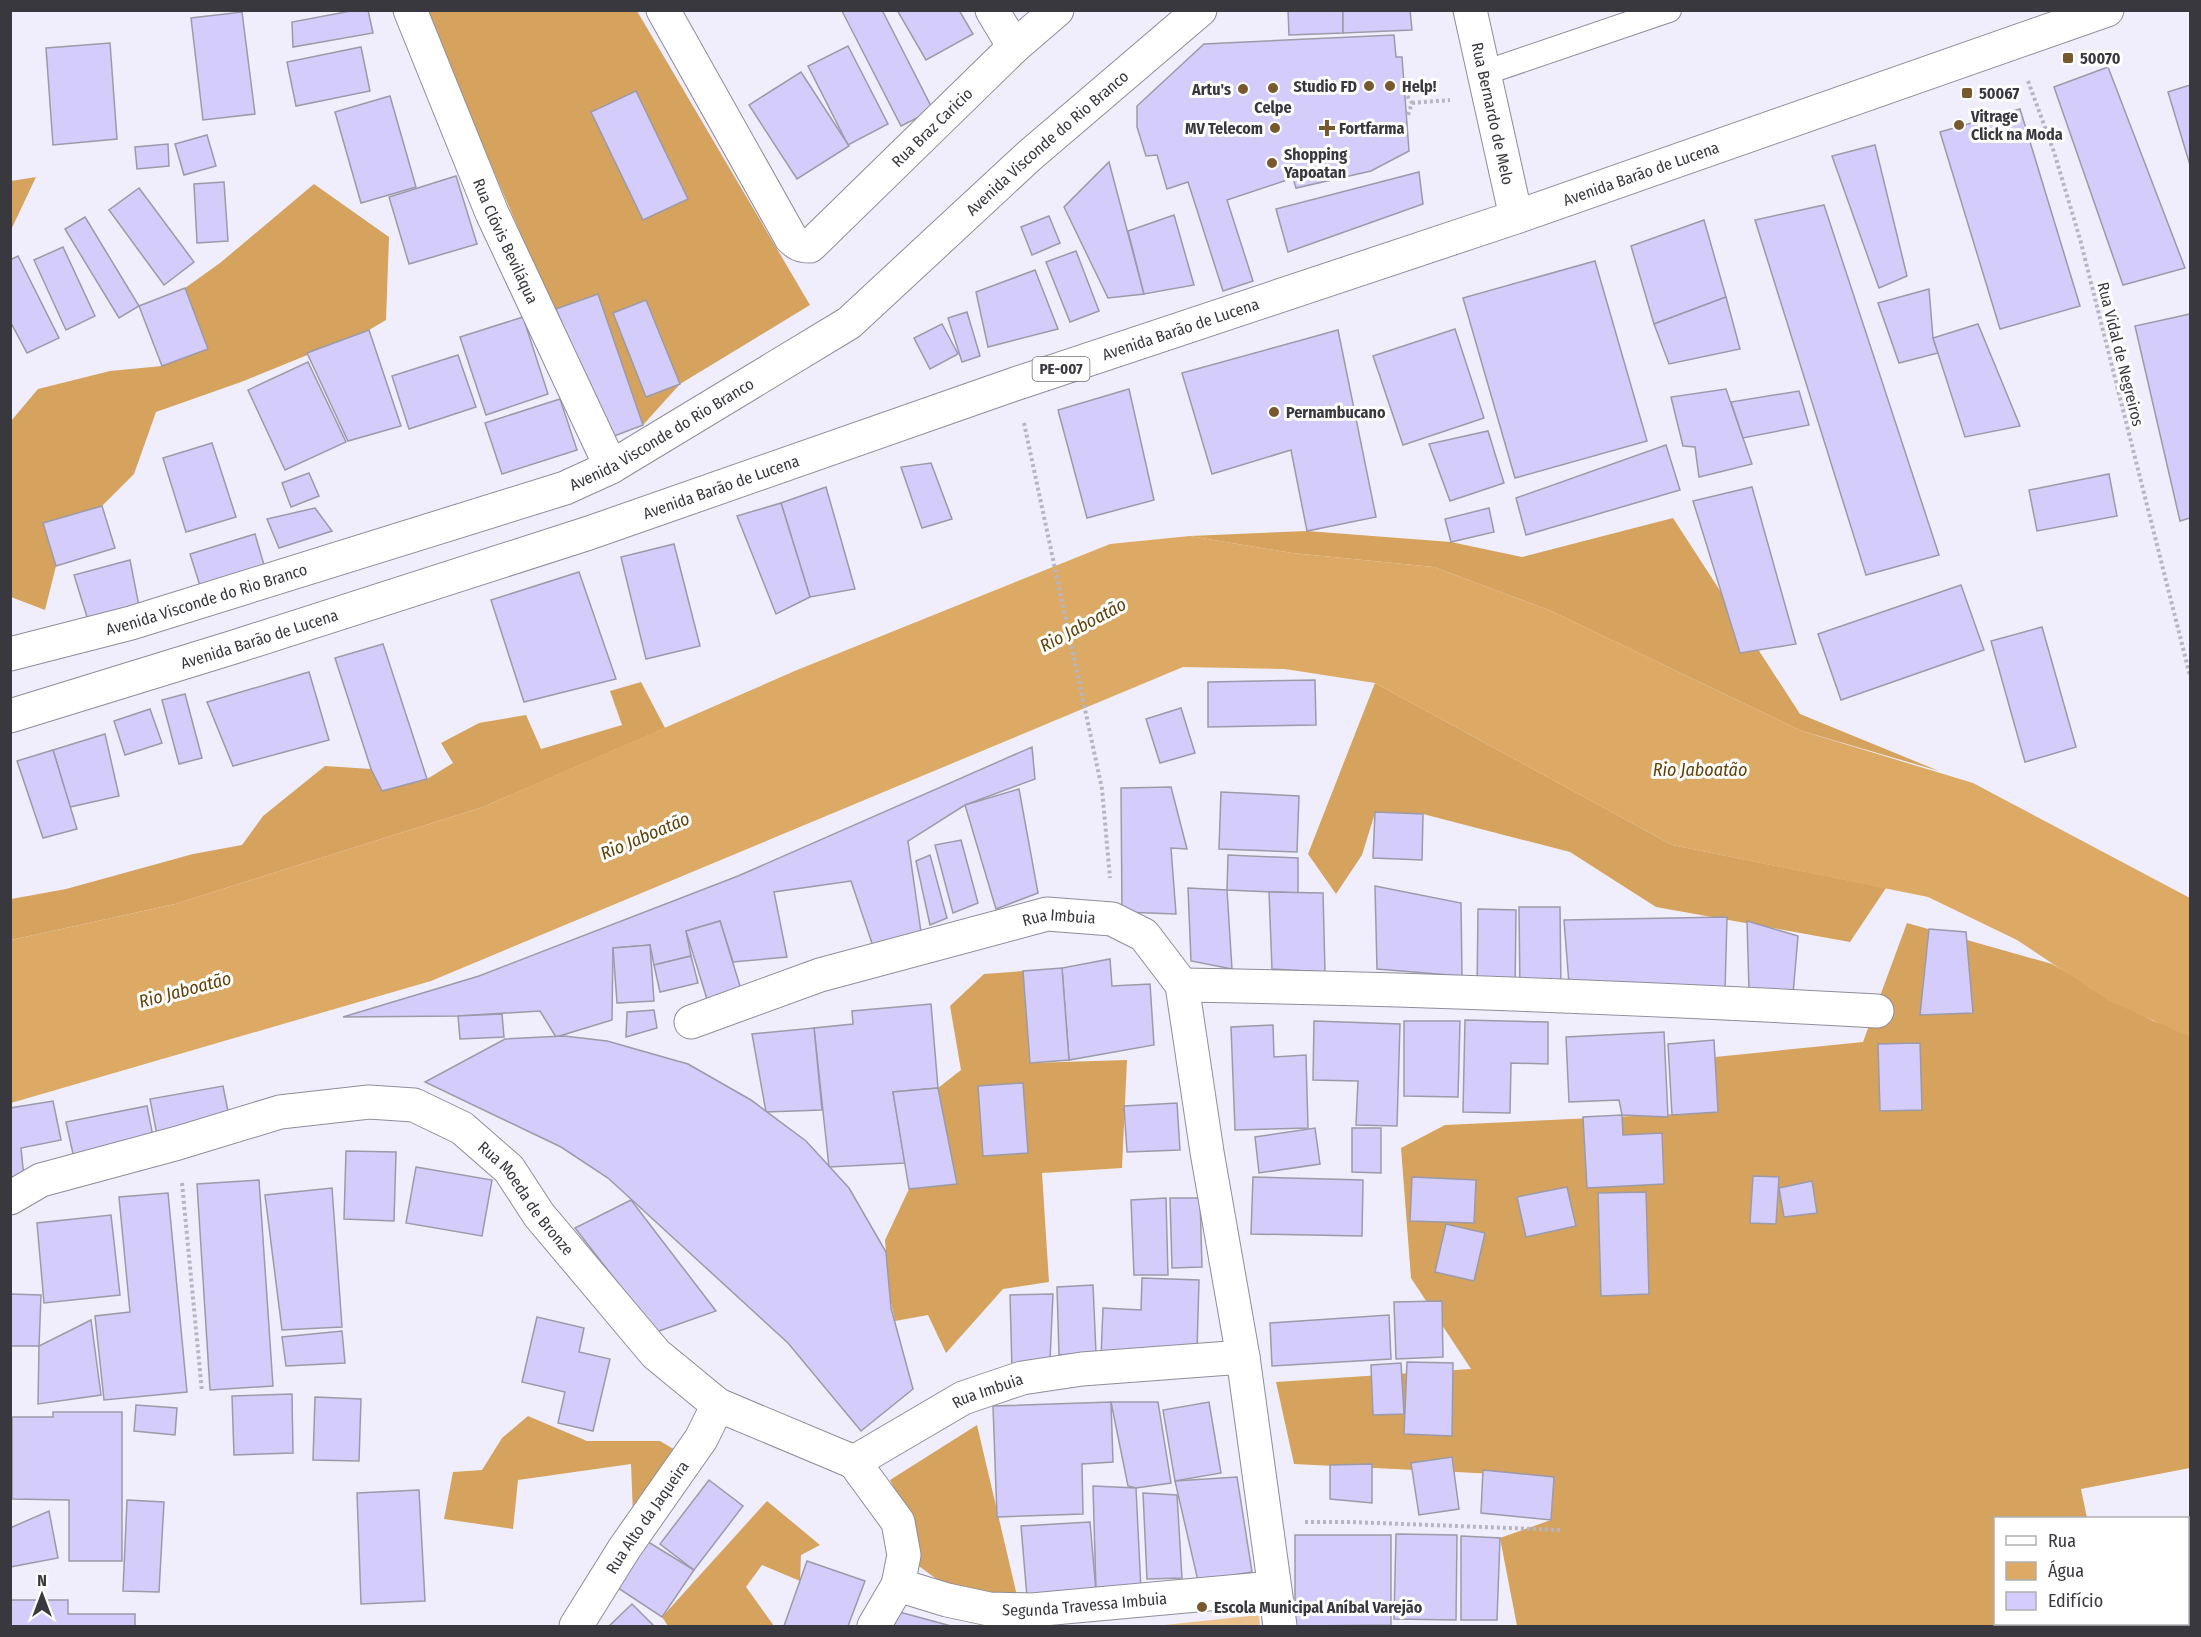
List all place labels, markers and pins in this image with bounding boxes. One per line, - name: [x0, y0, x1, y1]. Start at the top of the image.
- place label: 50070: [2080, 49, 2121, 68]
- marker: 50070: [2061, 51, 2075, 65]
- place label: Studio FD: [1293, 77, 1357, 96]
- place label: Help!: [1402, 77, 1437, 96]
- marker: Studio FD: [1362, 79, 1376, 93]
- marker: Help!: [1383, 79, 1397, 93]
- place label: Artu's: [1191, 80, 1231, 99]
- marker: Celpe: [1266, 81, 1280, 95]
- marker: Artu's: [1236, 82, 1250, 96]
- place label: 50067: [1979, 84, 2019, 103]
- marker: 50067: [1960, 86, 1974, 100]
- place label: Celpe: [1254, 98, 1292, 117]
- place label: Vitrage Click na Moda: [1970, 107, 2063, 144]
- marker: Vitrage Click na Moda: [1952, 118, 1966, 132]
- place label: MV Telecom: [1185, 119, 1263, 138]
- place label: Fortfarma: [1339, 119, 1404, 138]
- marker: MV Telecom: [1268, 121, 1282, 135]
- marker: Fortfarma: [1320, 121, 1334, 135]
- place label: Shopping Yapoatan: [1283, 145, 1347, 182]
- marker: Shopping Yapoatan: [1265, 156, 1279, 170]
- place label: Pernambucano: [1286, 403, 1386, 422]
- marker: Pernambucano: [1267, 405, 1281, 419]
- place label: Escola Municipal Aníbal Varejão: [1214, 1598, 1423, 1617]
- marker: Escola Municipal Aníbal Varejão: [1195, 1600, 1209, 1614]

